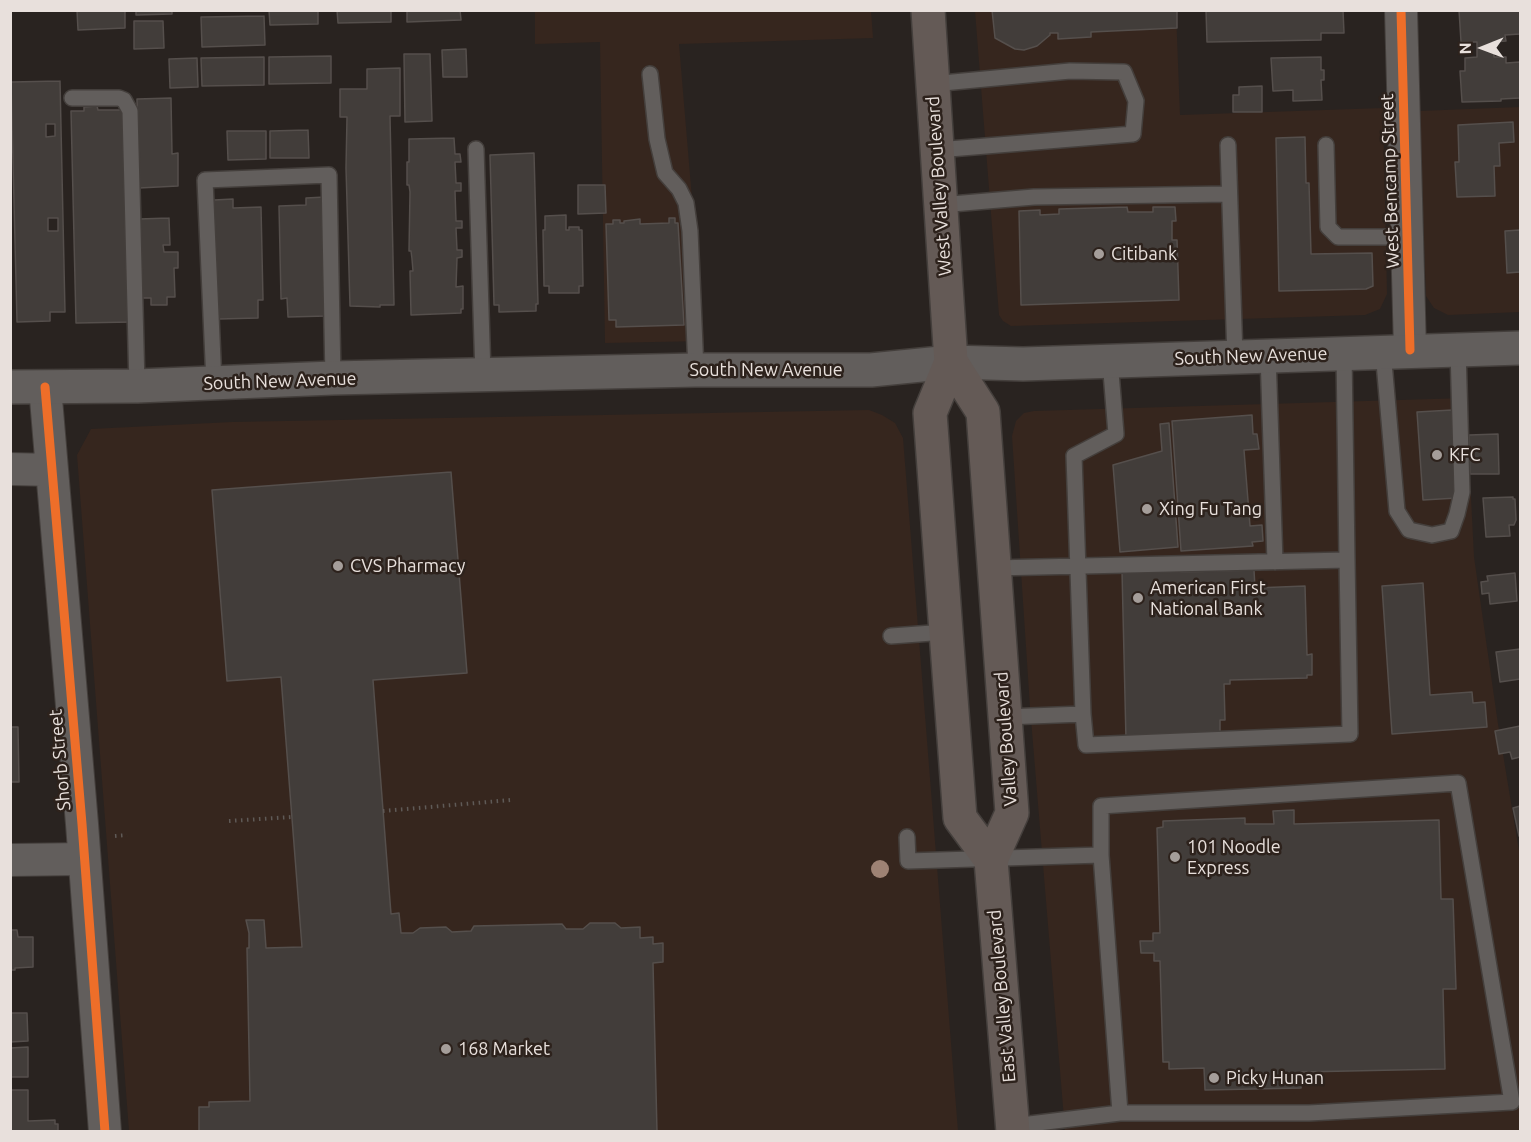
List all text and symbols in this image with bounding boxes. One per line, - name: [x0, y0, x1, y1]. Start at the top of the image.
- north arrow: [1453, 18, 1513, 78]
- text: N: [1456, 42, 1474, 54]
- street label: West Bencamp Street: [1376, 93, 1404, 269]
- street label: West Valley Boulevard: [922, 95, 956, 277]
- place label: Citibank: [1111, 243, 1177, 265]
- marker: Citibank: [1092, 247, 1106, 261]
- street label: South New Avenue: [1174, 343, 1328, 369]
- street label: South New Avenue: [689, 359, 843, 381]
- street label: South New Avenue: [203, 368, 357, 394]
- place label: KFC: [1449, 444, 1480, 466]
- marker: KFC: [1430, 448, 1444, 462]
- place label: Xing Fu Tang: [1159, 498, 1262, 520]
- marker: Xing Fu Tang: [1140, 502, 1154, 516]
- place label: CVS Pharmacy: [350, 555, 465, 577]
- marker: CVS Pharmacy: [331, 559, 345, 573]
- place label: American First National Bank: [1150, 577, 1266, 620]
- marker: American First National Bank: [1131, 591, 1145, 605]
- street label: Valley Boulevard: [991, 671, 1021, 807]
- street label: Shorb Street: [45, 708, 75, 812]
- place label: 101 Noodle Express: [1187, 836, 1281, 878]
- marker: 101 Noodle Express: [1168, 850, 1182, 864]
- street label: East Valley Boulevard: [984, 909, 1020, 1083]
- place label: 168 Market: [458, 1038, 550, 1060]
- marker: 168 Market: [439, 1042, 453, 1056]
- place label: Picky Hunan: [1226, 1067, 1324, 1089]
- marker: Picky Hunan: [1207, 1071, 1221, 1085]

